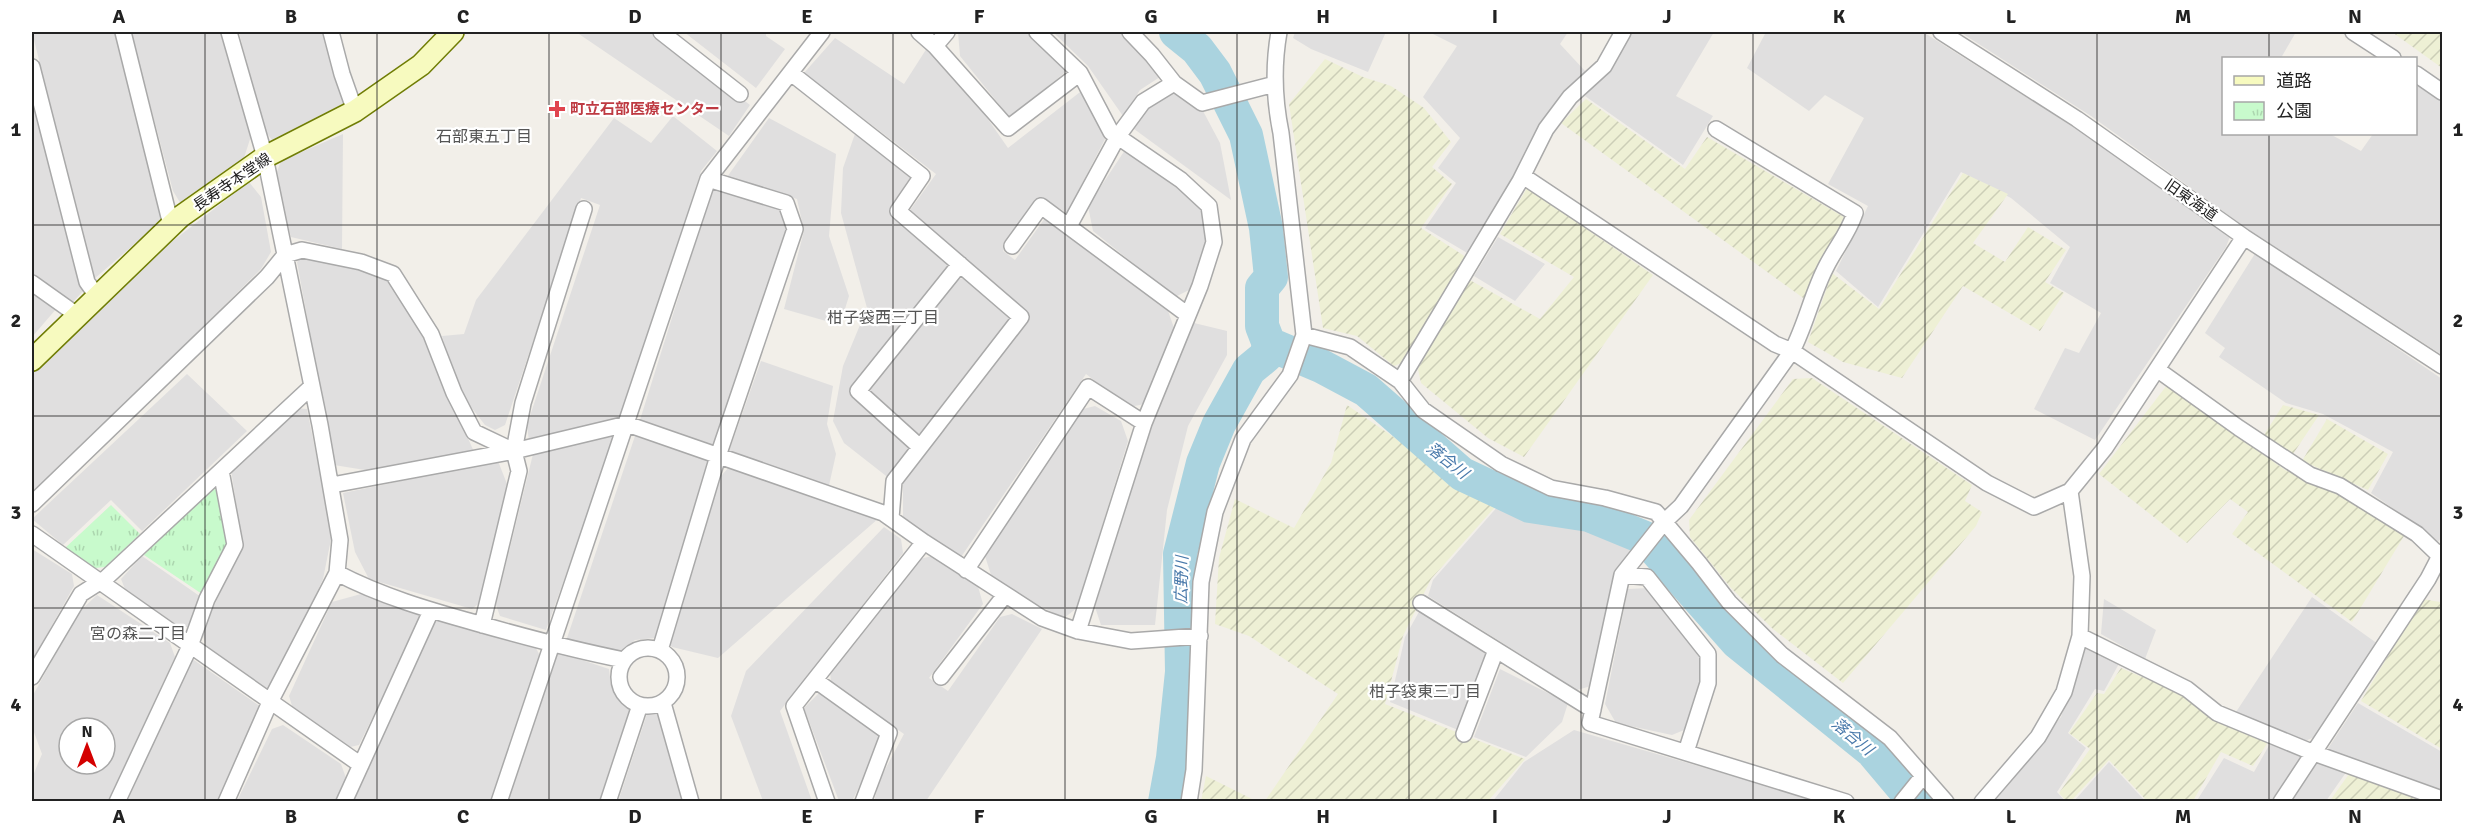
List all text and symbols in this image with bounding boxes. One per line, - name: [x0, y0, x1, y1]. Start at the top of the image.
- text: A: [113, 4, 126, 29]
- text: B: [285, 4, 297, 29]
- text: C: [457, 4, 469, 29]
- text: D: [628, 4, 642, 29]
- text: E: [801, 4, 813, 29]
- text: F: [974, 4, 985, 29]
- text: G: [1144, 4, 1158, 29]
- text: H: [1316, 4, 1330, 29]
- text: I: [1492, 4, 1498, 29]
- text: J: [1662, 4, 1672, 29]
- text: K: [1833, 4, 1846, 29]
- text: L: [2006, 4, 2017, 29]
- text: M: [2175, 4, 2191, 29]
- text: N: [2348, 4, 2362, 29]
- legend: [2222, 57, 2417, 135]
- text: 道路: [2276, 70, 2312, 92]
- marker: 町立石部医療センター: [548, 100, 566, 118]
- place label: 町立石部医療センター: [570, 100, 720, 118]
- text: 公園: [2276, 100, 2312, 122]
- text: 1: [11, 117, 22, 142]
- text: 1: [2453, 117, 2464, 142]
- district label: 石部東五丁目: [436, 127, 532, 147]
- street label: 長寿寺本堂線: [190, 149, 274, 215]
- street label: 旧東海道: [2161, 175, 2221, 225]
- text: 2: [11, 308, 21, 333]
- district label: 柑子袋西三丁目: [827, 308, 939, 328]
- text: 2: [2453, 308, 2463, 333]
- water label: 落合川: [1422, 438, 1474, 485]
- text: 3: [11, 500, 21, 525]
- text: 3: [2453, 500, 2463, 525]
- water label: 広野川: [1172, 554, 1192, 604]
- district label: 宮の森二丁目: [90, 624, 186, 644]
- district label: 柑子袋東三丁目: [1369, 682, 1481, 702]
- text: 4: [11, 692, 22, 717]
- text: 4: [2453, 692, 2464, 717]
- water label: 落合川: [1828, 714, 1879, 761]
- north arrow: [57, 716, 117, 776]
- text: N: [81, 722, 93, 742]
- text: A: [113, 804, 126, 829]
- text: B: [285, 804, 297, 829]
- text: C: [457, 804, 469, 829]
- text: D: [628, 804, 642, 829]
- text: E: [801, 804, 813, 829]
- text: F: [974, 804, 985, 829]
- text: G: [1144, 804, 1158, 829]
- text: H: [1316, 804, 1330, 829]
- text: I: [1492, 804, 1498, 829]
- text: J: [1662, 804, 1672, 829]
- text: K: [1833, 804, 1846, 829]
- text: L: [2006, 804, 2017, 829]
- text: M: [2175, 804, 2191, 829]
- text: N: [2348, 804, 2362, 829]

